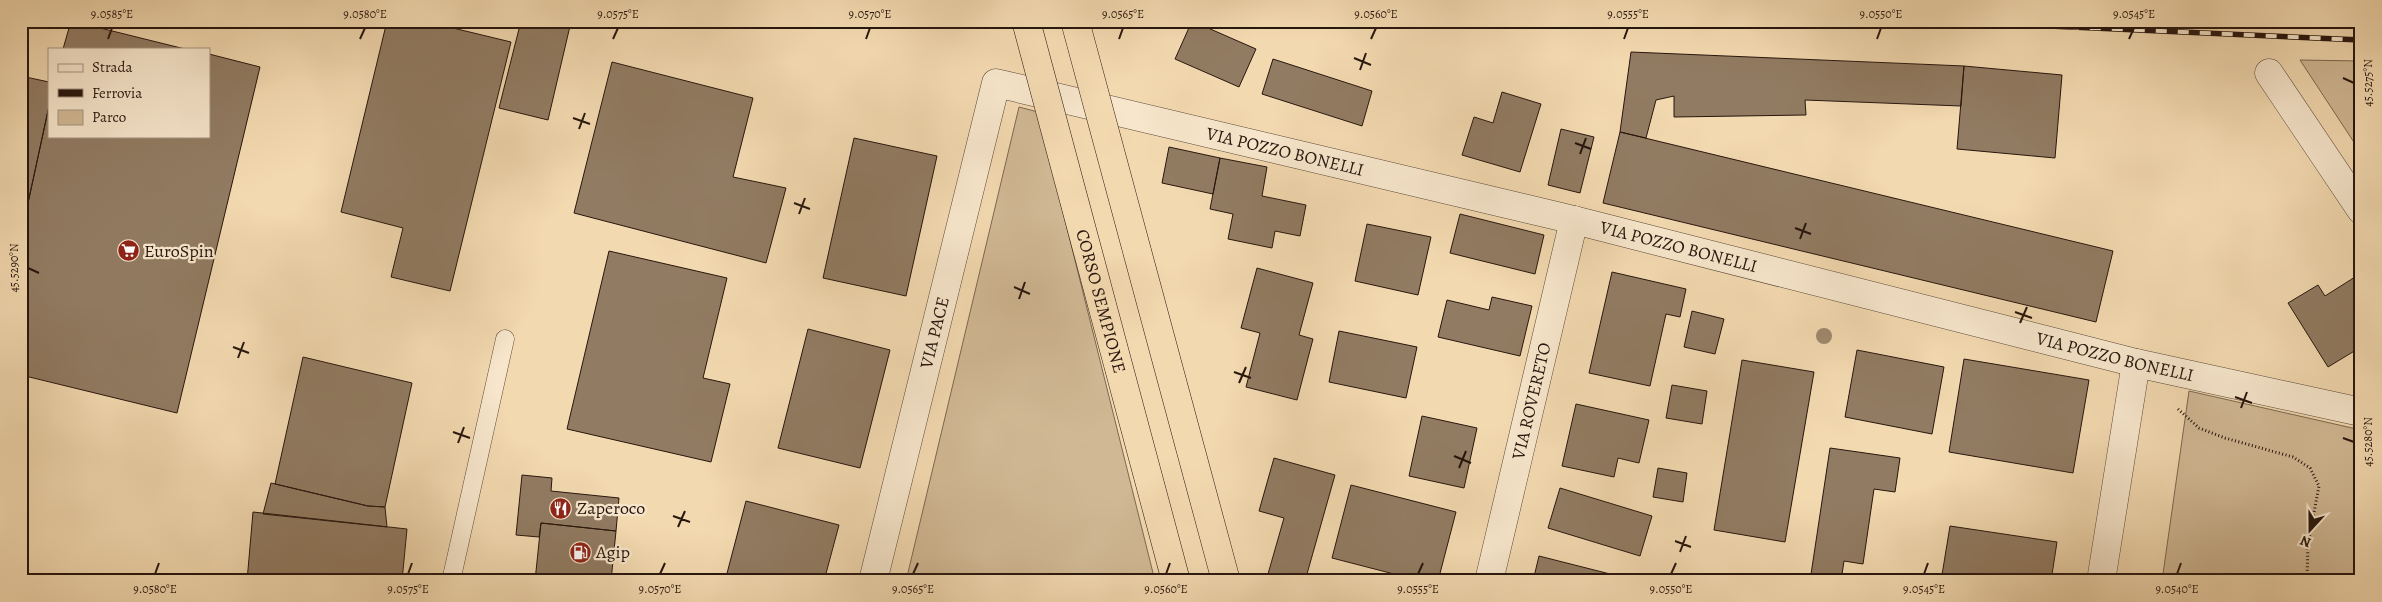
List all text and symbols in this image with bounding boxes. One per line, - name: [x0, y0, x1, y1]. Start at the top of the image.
- text: 9.0585°E: [91, 6, 133, 22]
- text: 9.0580°E: [343, 6, 387, 22]
- text: 9.0575°E: [597, 6, 639, 22]
- text: 9.0570°E: [849, 6, 891, 22]
- text: 9.0565°E: [1102, 6, 1144, 22]
- text: 9.0560°E: [1354, 6, 1398, 22]
- text: 9.0555°E: [1607, 6, 1649, 22]
- text: 9.0550°E: [1860, 6, 1902, 22]
- text: 9.0545°E: [2113, 6, 2155, 22]
- legend: [48, 48, 210, 138]
- text: Strada: [92, 57, 133, 77]
- text: 45.5275°N: [2360, 59, 2376, 107]
- text: Ferrovia: [92, 83, 142, 103]
- text: Parco: [92, 107, 126, 127]
- street label: VIA POZZO BONELLI: [1203, 121, 1366, 182]
- street label: VIA POZZO BONELLI: [1597, 215, 1760, 278]
- street label: CORSO SEMPIONE: [1070, 227, 1132, 376]
- supermarket icon: EuroSpin: [116, 239, 140, 263]
- place label: EuroSpin: [144, 239, 214, 263]
- text: 45.5290°N: [6, 243, 22, 293]
- street label: VIA PACE: [914, 294, 955, 372]
- street label: VIA POZZO BONELLI: [2033, 326, 2196, 387]
- street label: VIA ROVERETO: [1506, 340, 1557, 463]
- text: 45.5280°N: [2360, 417, 2376, 467]
- restaurant icon: Zaperoco: [549, 496, 573, 520]
- place label: Zaperoco: [577, 496, 645, 520]
- north arrow: [2284, 504, 2334, 554]
- text: N: [2297, 531, 2314, 552]
- fuel station icon: Agip: [568, 540, 592, 564]
- place label: Agip: [595, 540, 630, 564]
- text: 9.0580°E: [133, 581, 177, 597]
- text: 9.0575°E: [387, 581, 429, 597]
- text: 9.0570°E: [639, 581, 681, 597]
- text: 9.0565°E: [892, 581, 934, 597]
- text: 9.0560°E: [1144, 581, 1188, 597]
- text: 9.0555°E: [1397, 581, 1439, 597]
- text: 9.0550°E: [1650, 581, 1692, 597]
- text: 9.0545°E: [1903, 581, 1945, 597]
- text: 9.0540°E: [2155, 581, 2199, 597]

